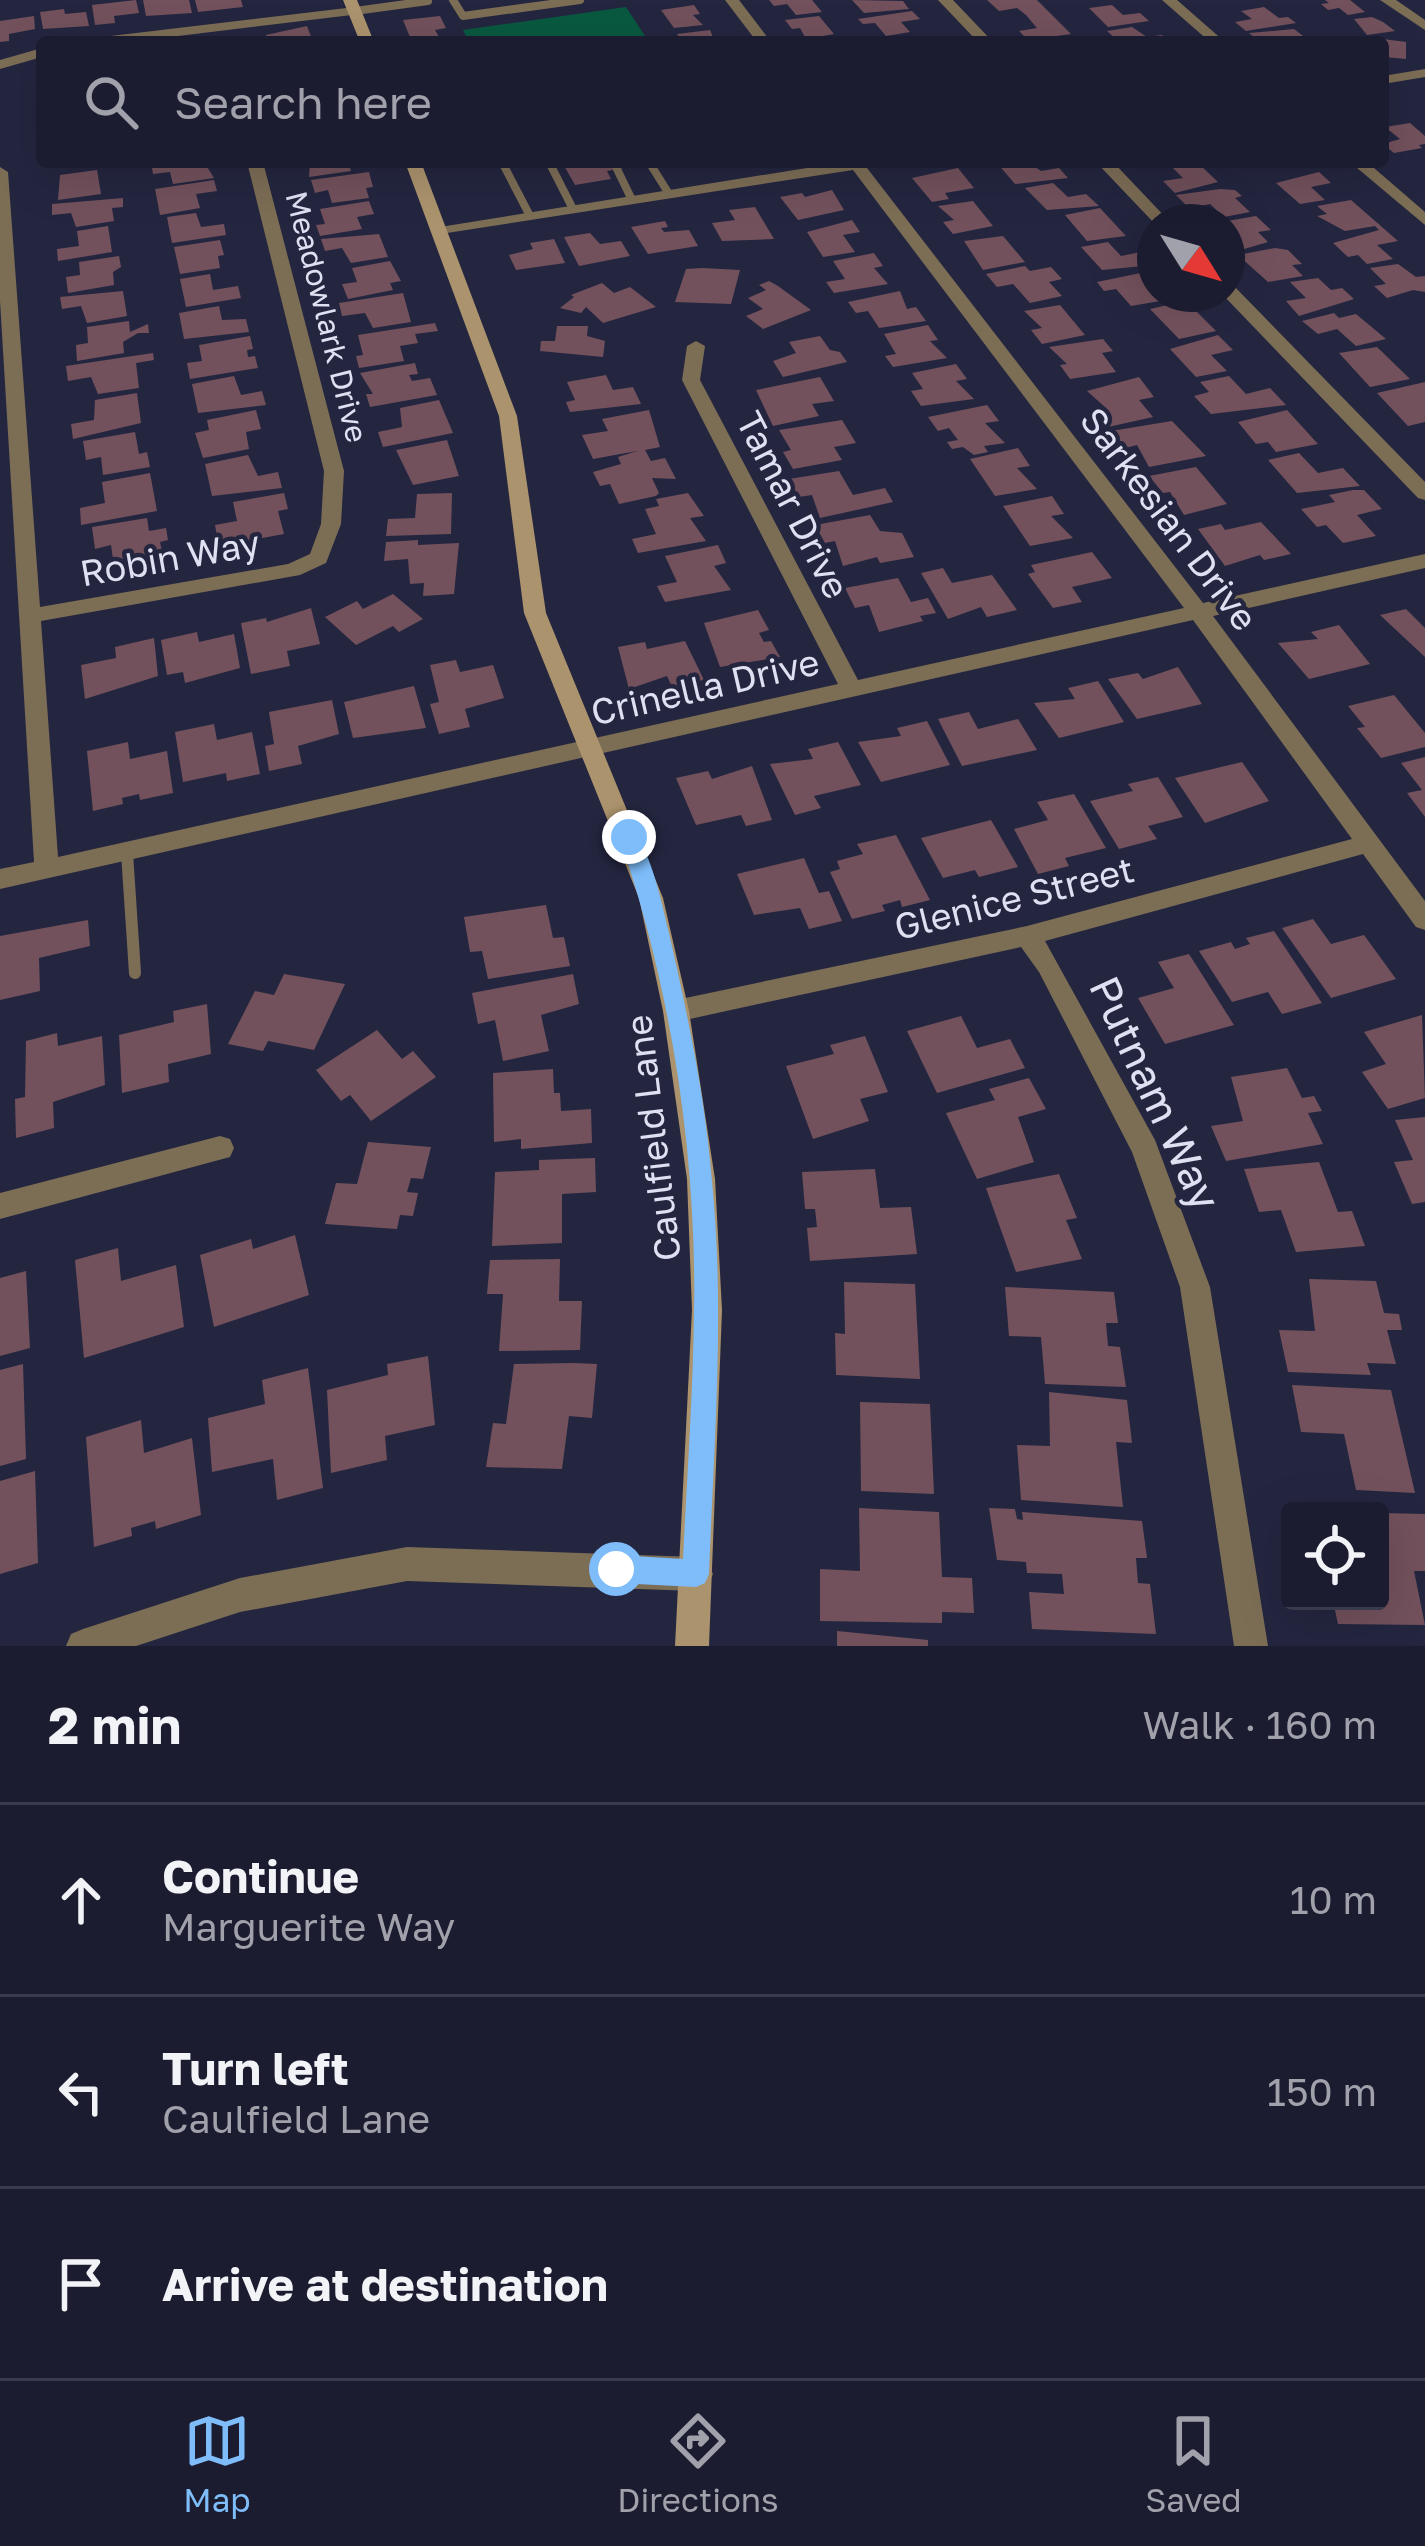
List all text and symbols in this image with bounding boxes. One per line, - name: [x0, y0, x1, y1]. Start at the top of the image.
- search box: [36, 36, 1389, 168]
- icon: search: [78, 69, 144, 135]
- text: Search here: [174, 75, 432, 129]
- street label: Meadowlark Drive: [278, 187, 376, 446]
- north arrow: [1137, 204, 1245, 312]
- street label: Sarkesian Drive: [1072, 399, 1267, 638]
- street label: Tamar Drive: [728, 404, 859, 605]
- street label: Robin Way: [77, 521, 263, 594]
- street label: Crinella Drive: [587, 639, 823, 734]
- route end: [602, 810, 656, 864]
- street label: Glenice Street: [890, 847, 1138, 948]
- street label: Putnam Way: [1080, 968, 1232, 1217]
- street label: Caulfield Lane: [616, 1013, 689, 1264]
- map controls: [1281, 1502, 1389, 1610]
- button: locate: [1281, 1502, 1389, 1610]
- route start: [589, 1542, 643, 1596]
- text: 2 min: [48, 1694, 181, 1755]
- text: Walk · 160 m: [1142, 1701, 1377, 1748]
- text: Continue: [162, 1849, 359, 1903]
- icon: ahead: [48, 1867, 114, 1933]
- text: 10 m: [1290, 1876, 1377, 1923]
- text: Marguerite Way: [162, 1903, 455, 1950]
- text: Turn left: [162, 2041, 349, 2095]
- icon: left: [48, 2059, 114, 2125]
- text: 150 m: [1267, 2068, 1377, 2115]
- text: Caulfield Lane: [162, 2095, 430, 2142]
- icon: arrive: [48, 2251, 114, 2317]
- text: Arrive at destination: [162, 2257, 608, 2311]
- tab: Map: [183, 2408, 251, 2519]
- tab: Directions: [617, 2408, 779, 2519]
- tab: Saved: [1145, 2408, 1242, 2519]

